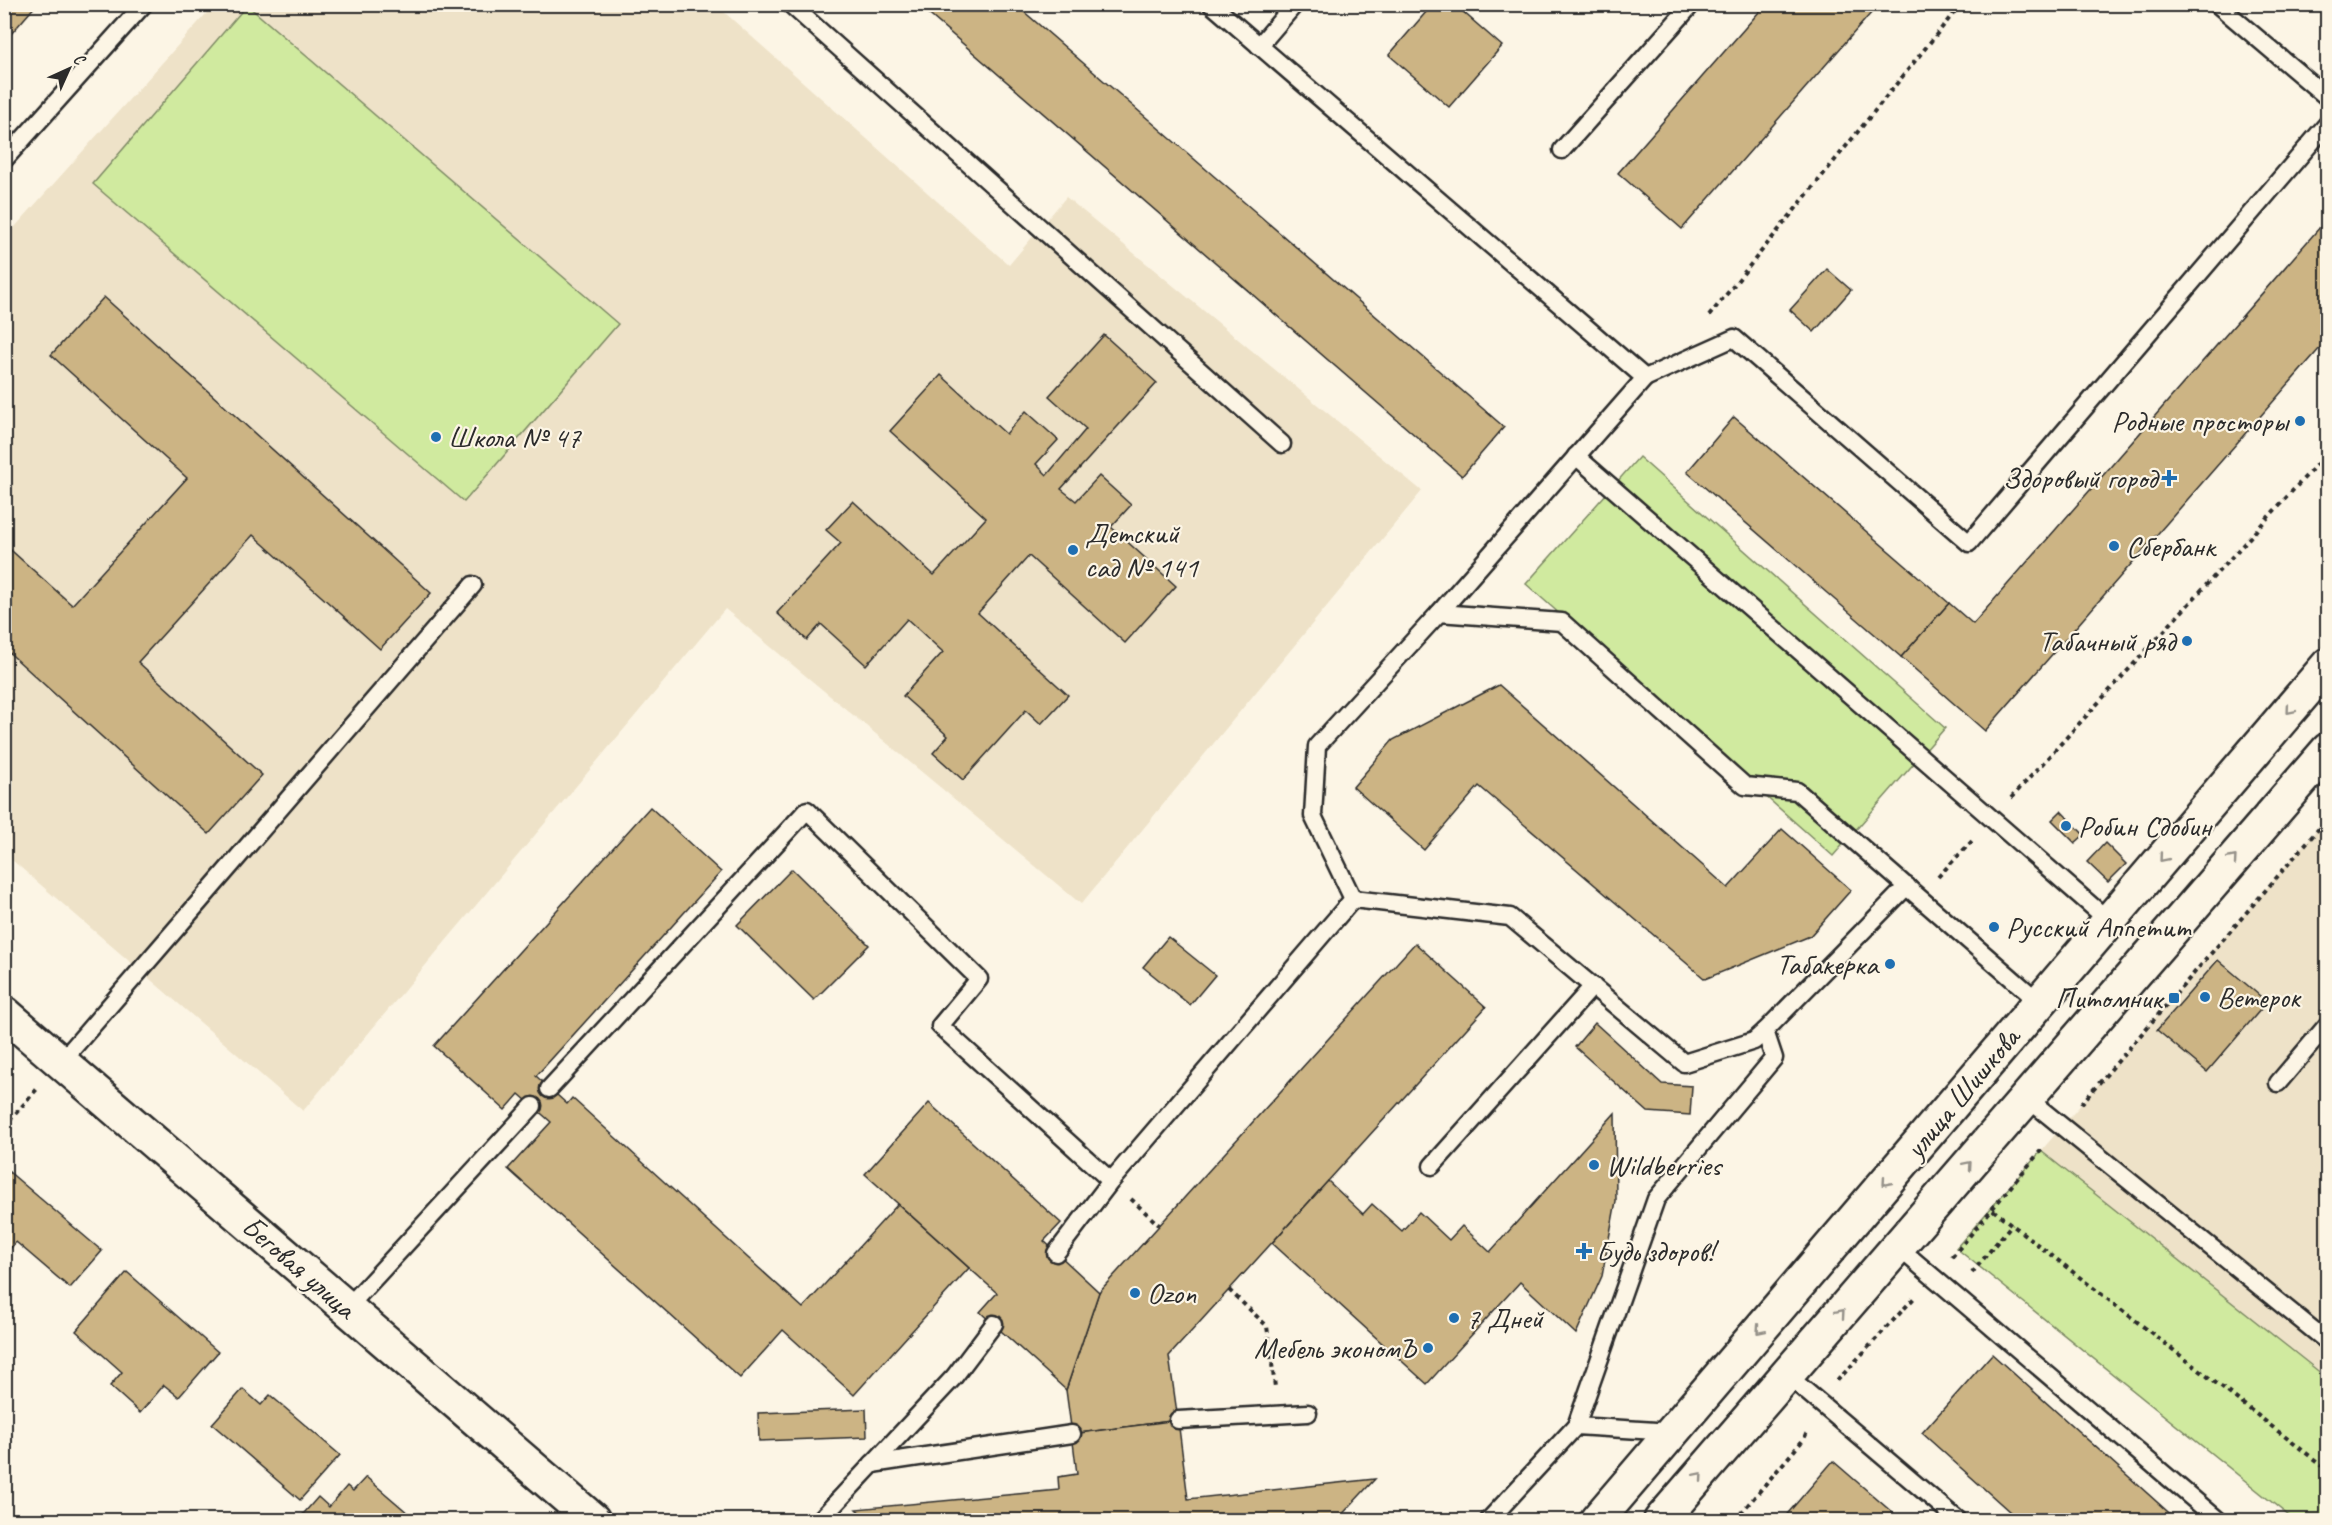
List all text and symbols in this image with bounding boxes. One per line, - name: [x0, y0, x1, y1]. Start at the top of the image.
- north arrow: [39, 39, 99, 99]
- text: С: [69, 49, 90, 70]
- place label: Родные просторы: [2111, 402, 2290, 440]
- marker: Родные просторы: [2293, 414, 2307, 428]
- place label: Школа № 47: [448, 418, 582, 456]
- marker: Школа № 47: [429, 430, 443, 444]
- place label: Здоровый город: [2003, 459, 2160, 497]
- marker: Здоровый город: [2162, 471, 2176, 485]
- place label: Детский сад № 141: [1085, 514, 1200, 586]
- place label: Сбербанк: [2126, 527, 2217, 565]
- marker: Сбербанк: [2107, 539, 2121, 553]
- marker: Детский сад № 141: [1066, 543, 1080, 557]
- place label: Табачный ряд: [2039, 622, 2177, 660]
- marker: Табачный ряд: [2180, 634, 2194, 648]
- one-way arrow: [2286, 703, 2297, 714]
- place label: Робин Сдобин: [2078, 807, 2213, 845]
- marker: Робин Сдобин: [2059, 819, 2073, 833]
- one-way arrow: [2159, 851, 2170, 862]
- one-way arrow: [2226, 855, 2237, 866]
- place label: Русский Аппетит: [2006, 908, 2192, 946]
- marker: Русский Аппетит: [1987, 920, 2001, 934]
- place label: Табакерка: [1776, 945, 1880, 983]
- marker: Табакерка: [1883, 957, 1897, 971]
- place label: Ветерок: [2217, 978, 2302, 1016]
- place label: Питомник: [2055, 979, 2165, 1017]
- marker: Ветерок: [2198, 990, 2212, 1004]
- marker: Питомник: [2167, 991, 2181, 1005]
- street label: улица Шишкова: [1895, 1018, 2029, 1168]
- place label: Wildberries: [1606, 1146, 1724, 1184]
- marker: Wildberries: [1587, 1158, 1601, 1172]
- one-way arrow: [1961, 1161, 1972, 1172]
- one-way arrow: [1882, 1175, 1893, 1186]
- street label: Беговая улица: [234, 1207, 365, 1328]
- place label: Будь здоров!: [1596, 1232, 1719, 1270]
- marker: Будь здоров!: [1577, 1244, 1591, 1258]
- place label: Ozon: [1147, 1274, 1197, 1312]
- marker: Ozon: [1128, 1286, 1142, 1300]
- place label: 7 Дней: [1466, 1299, 1545, 1337]
- one-way arrow: [1834, 1309, 1845, 1320]
- marker: 7 Дней: [1447, 1311, 1461, 1325]
- one-way arrow: [1756, 1323, 1767, 1334]
- place label: Мебель экономЪ: [1254, 1329, 1418, 1367]
- marker: Мебель экономЪ: [1421, 1341, 1435, 1355]
- one-way arrow: [1692, 1472, 1703, 1483]

